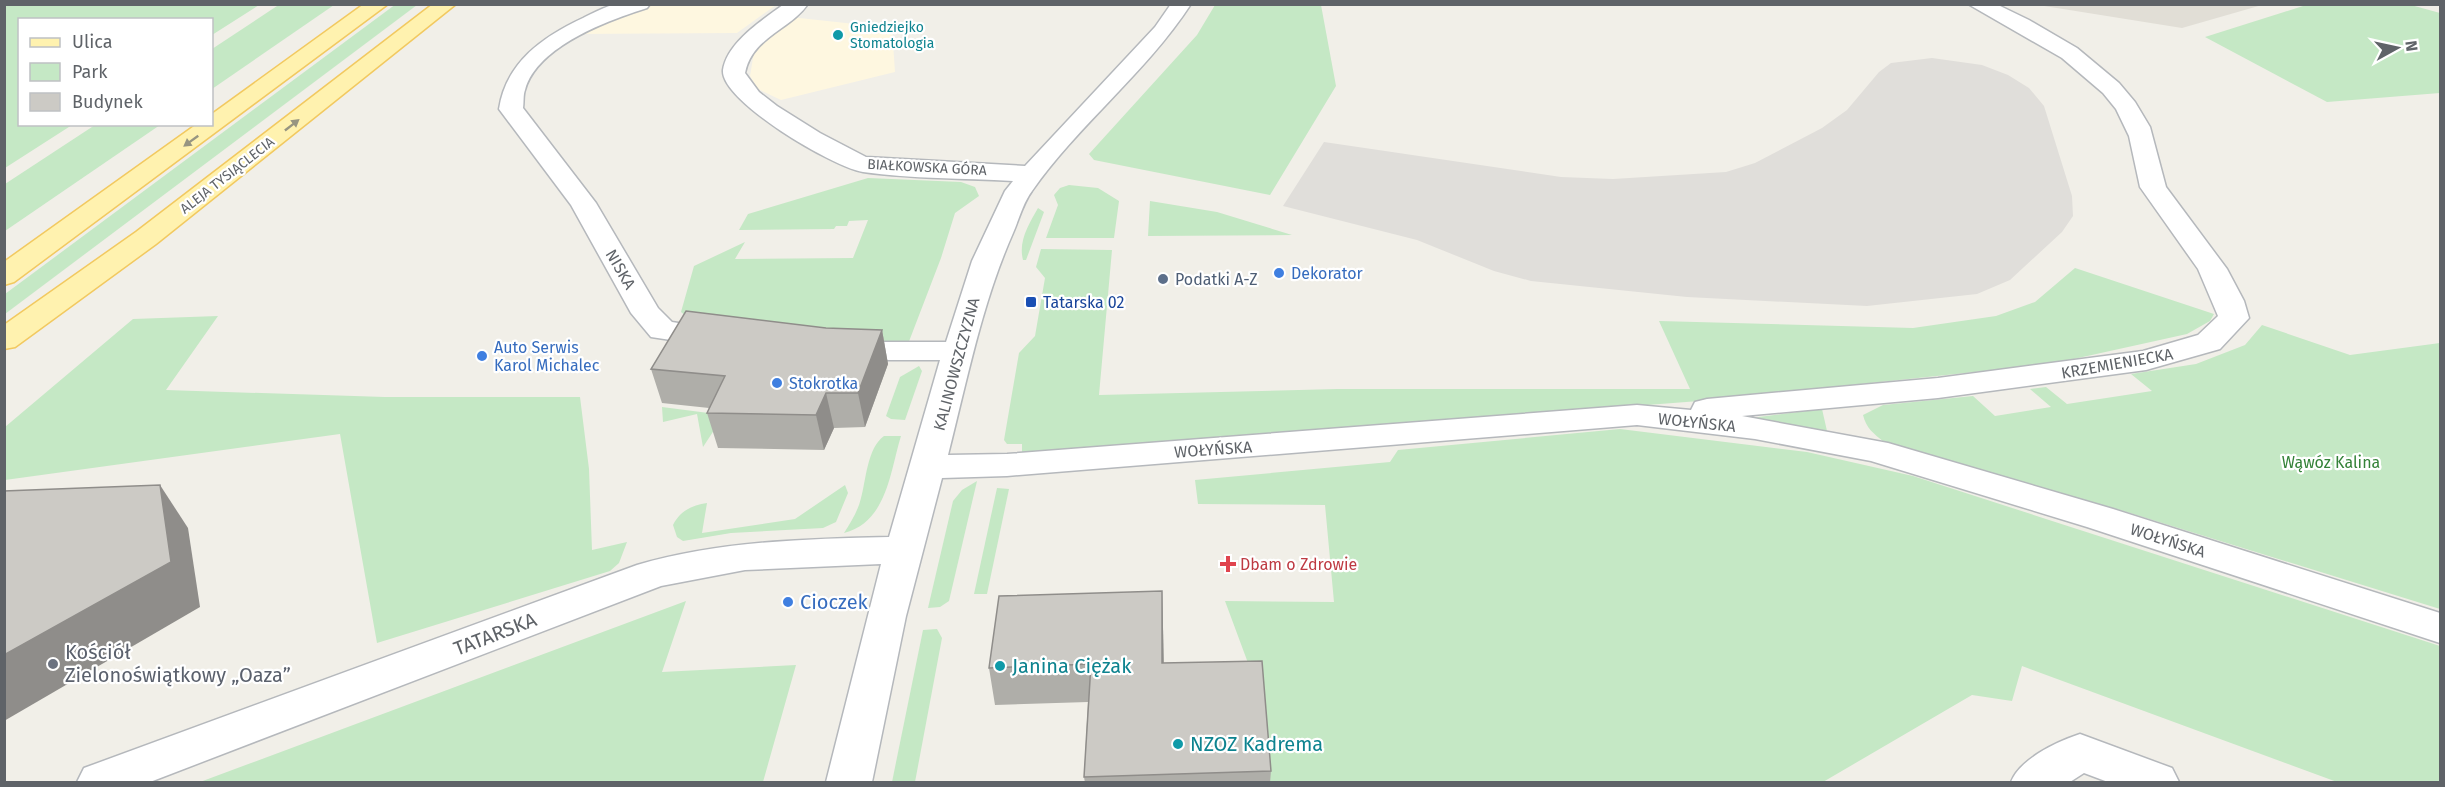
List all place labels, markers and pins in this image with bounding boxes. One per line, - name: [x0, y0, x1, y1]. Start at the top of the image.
- place label: Gniedziejko Stomatologia: [850, 19, 934, 52]
- marker: Gniedziejko Stomatologia: [831, 28, 845, 42]
- place label: Dekorator: [1291, 264, 1364, 283]
- marker: Dekorator: [1272, 266, 1286, 280]
- place label: Podatki A-Z: [1175, 270, 1257, 289]
- marker: Podatki A-Z: [1156, 272, 1170, 286]
- place label: Tatarska 02: [1043, 293, 1125, 312]
- marker: Tatarska 02: [1024, 295, 1038, 309]
- place label: Auto Serwis Karol Michalec: [494, 338, 600, 375]
- marker: Auto Serwis Karol Michalec: [475, 349, 489, 363]
- place label: Stokrotka: [789, 374, 858, 393]
- marker: Stokrotka: [770, 376, 784, 390]
- place label: Dbam o Zdrowie: [1240, 555, 1357, 574]
- marker: Dbam o Zdrowie: [1221, 557, 1235, 571]
- place label: Cioczek: [800, 590, 869, 614]
- marker: Cioczek: [781, 595, 795, 609]
- place label: Kościół Zielonoświątkowy „Oaza”: [65, 640, 291, 687]
- place label: Janina Ciężak: [1012, 654, 1132, 678]
- marker: Kościół Zielonoświątkowy „Oaza”: [46, 657, 60, 671]
- marker: Janina Ciężak: [993, 659, 1007, 673]
- place label: NZOZ Kadrema: [1190, 732, 1323, 756]
- marker: NZOZ Kadrema: [1171, 737, 1185, 751]

